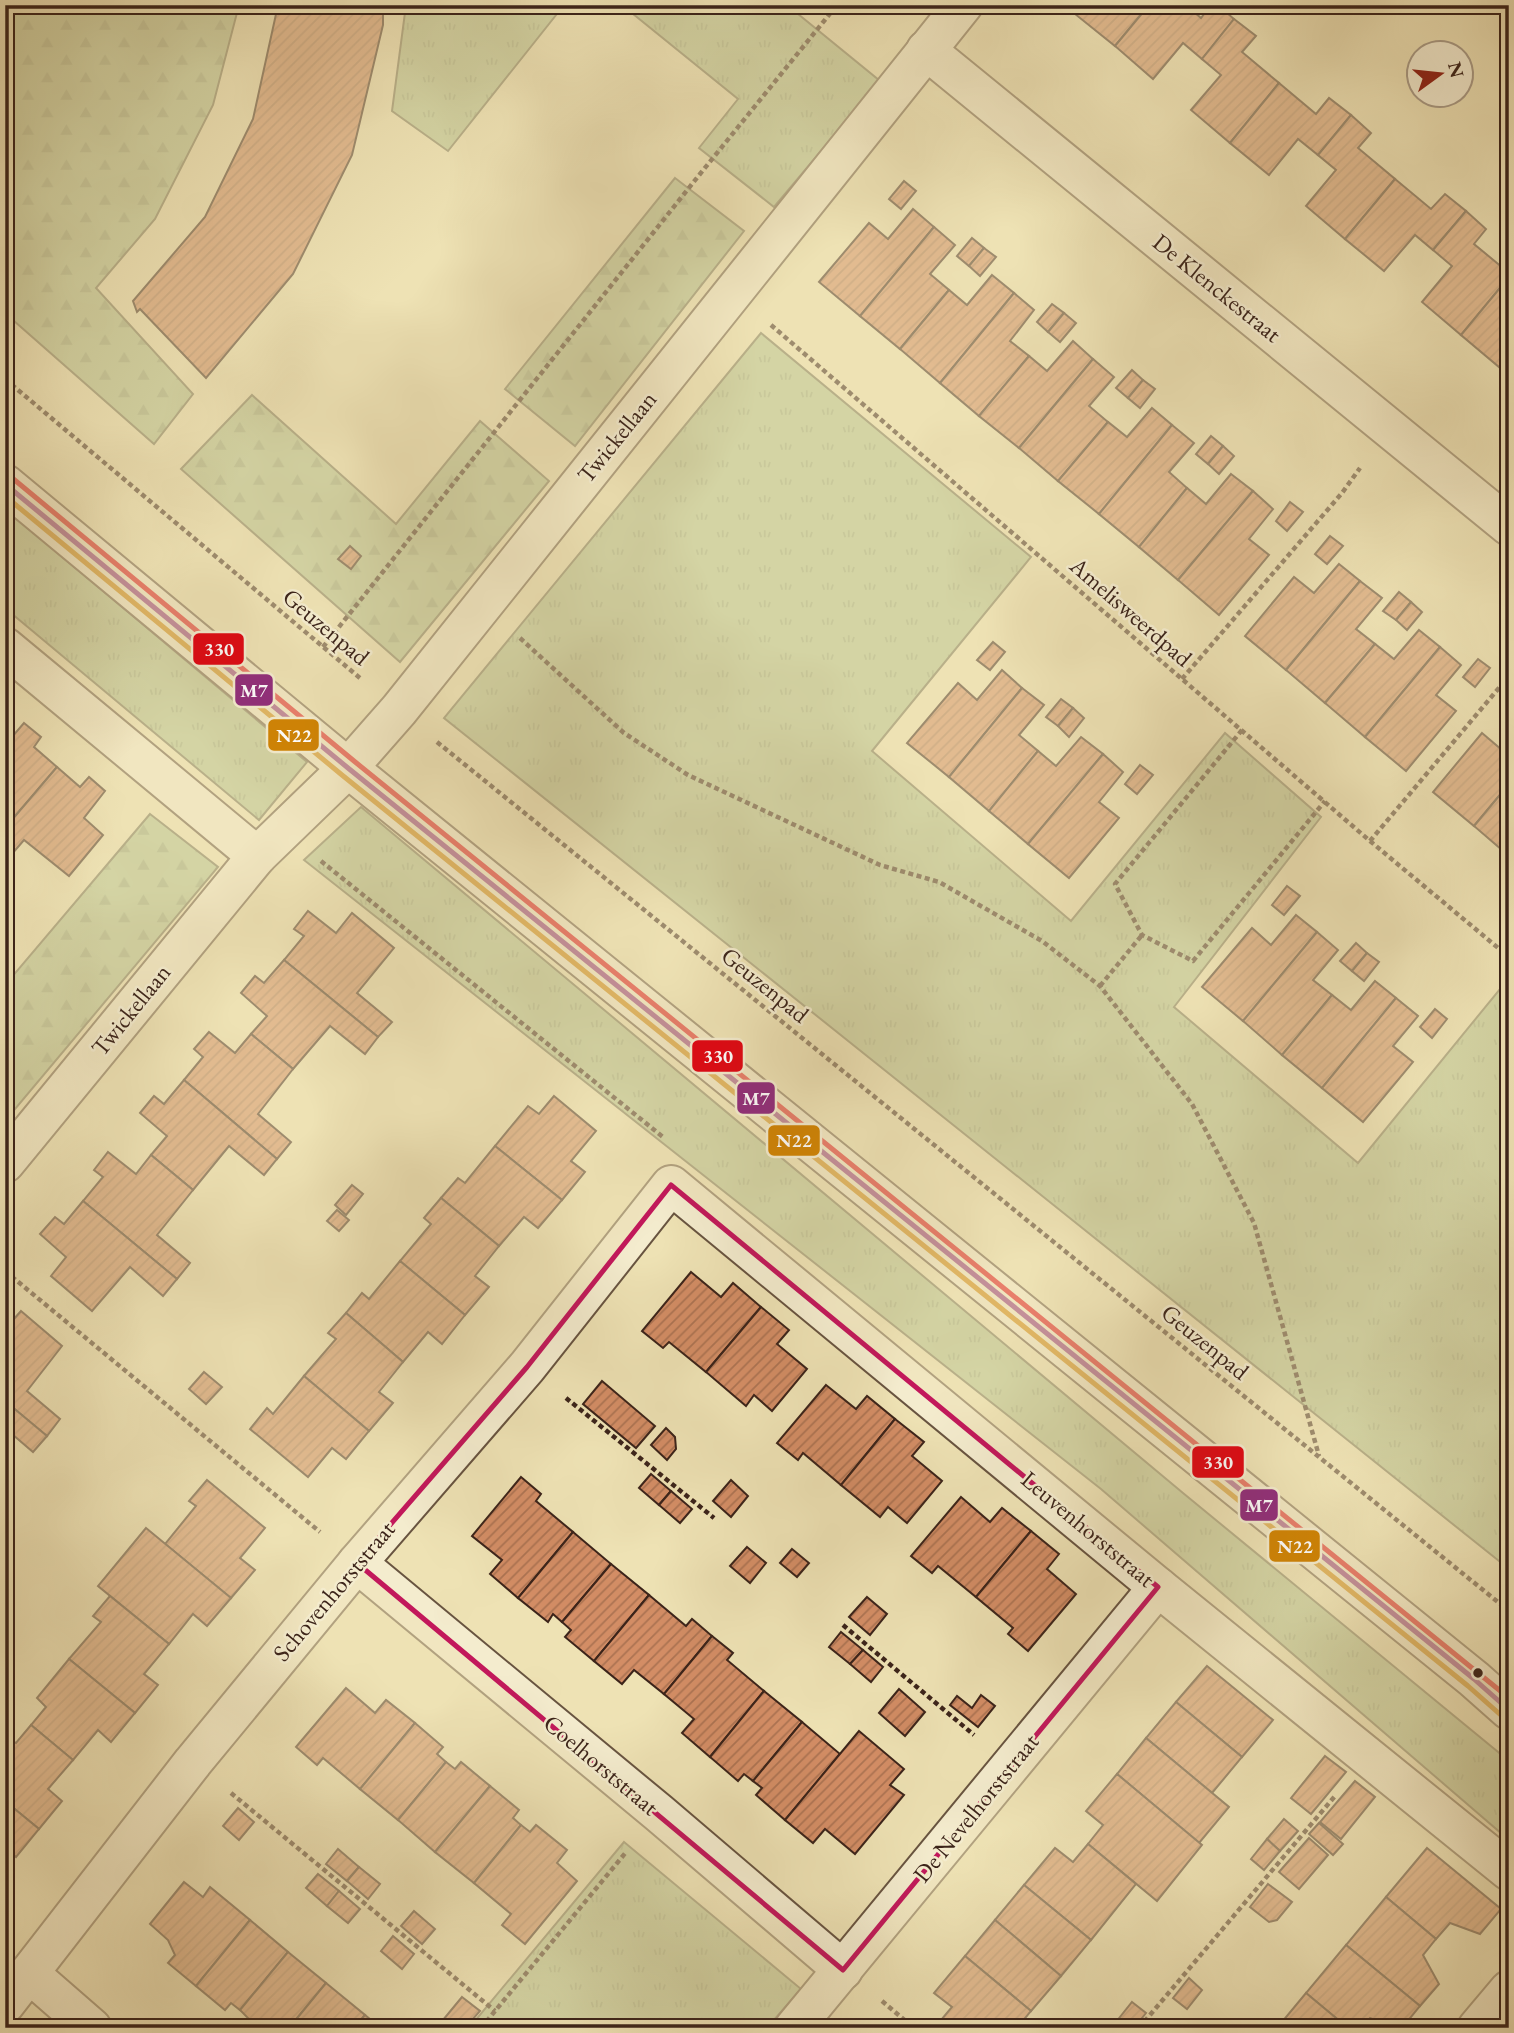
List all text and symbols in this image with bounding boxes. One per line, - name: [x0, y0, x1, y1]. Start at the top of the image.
- north arrow: [1406, 38, 1476, 108]
- text: N: [1442, 59, 1470, 81]
- street label: De Klenckestraat: [1147, 226, 1288, 349]
- street label: Twickellaan: [570, 384, 663, 489]
- street label: Amelisweerdpad: [1063, 549, 1200, 674]
- street label: Geuzenpad: [276, 581, 377, 673]
- line badge: 330: [192, 632, 245, 666]
- text: 330: [204, 637, 234, 662]
- line badge: M7: [234, 673, 274, 707]
- text: M7: [240, 678, 269, 703]
- line badge: N22: [267, 718, 320, 752]
- text: N22: [276, 723, 312, 748]
- street label: Geuzenpad: [715, 940, 816, 1030]
- street label: Twickellaan: [84, 957, 177, 1062]
- line badge: 330: [691, 1039, 744, 1073]
- text: 330: [703, 1044, 733, 1069]
- line badge: M7: [736, 1081, 776, 1115]
- text: M7: [742, 1086, 771, 1111]
- line badge: N22: [767, 1124, 821, 1157]
- text: N22: [776, 1128, 812, 1153]
- street label: Geuzenpad: [1155, 1297, 1256, 1387]
- line badge: 330: [1191, 1445, 1245, 1479]
- text: 330: [1203, 1450, 1233, 1475]
- street label: Leuvenhorststraat: [1015, 1464, 1162, 1594]
- line badge: M7: [1239, 1488, 1279, 1522]
- text: M7: [1245, 1493, 1274, 1518]
- street label: Schovenhorststraat: [266, 1514, 402, 1667]
- line badge: N22: [1268, 1529, 1321, 1563]
- text: N22: [1277, 1534, 1313, 1559]
- unlabelled marker: [1471, 1666, 1485, 1680]
- street label: Coelhorststraat: [537, 1707, 666, 1822]
- street label: De Nevelhorststraat: [906, 1726, 1046, 1889]

